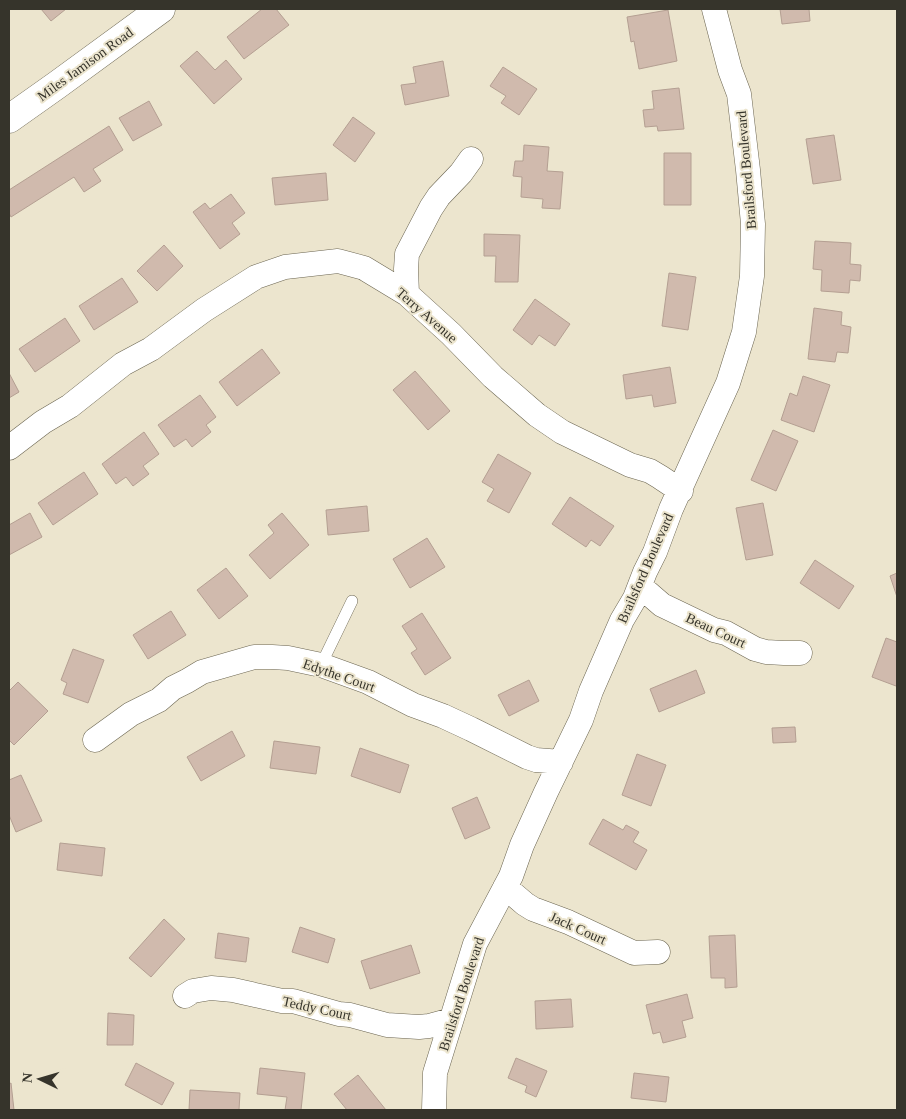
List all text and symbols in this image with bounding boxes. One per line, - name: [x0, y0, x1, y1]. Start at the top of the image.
- street label: Miles Jamison Road: [35, 25, 136, 104]
- street label: Brailsford Boulevard: [734, 110, 759, 230]
- street label: Terry Avenue: [393, 285, 460, 346]
- street label: Brailsford Boulevard: [614, 511, 676, 625]
- street label: Beau Court: [684, 610, 748, 651]
- street label: Edythe Court: [301, 656, 377, 695]
- street label: Jack Court: [547, 909, 608, 948]
- street label: Brailsford Boulevard: [436, 935, 487, 1053]
- street label: Teddy Court: [281, 994, 353, 1023]
- north arrow: [15, 1054, 65, 1104]
- text: N: [20, 1072, 35, 1084]

